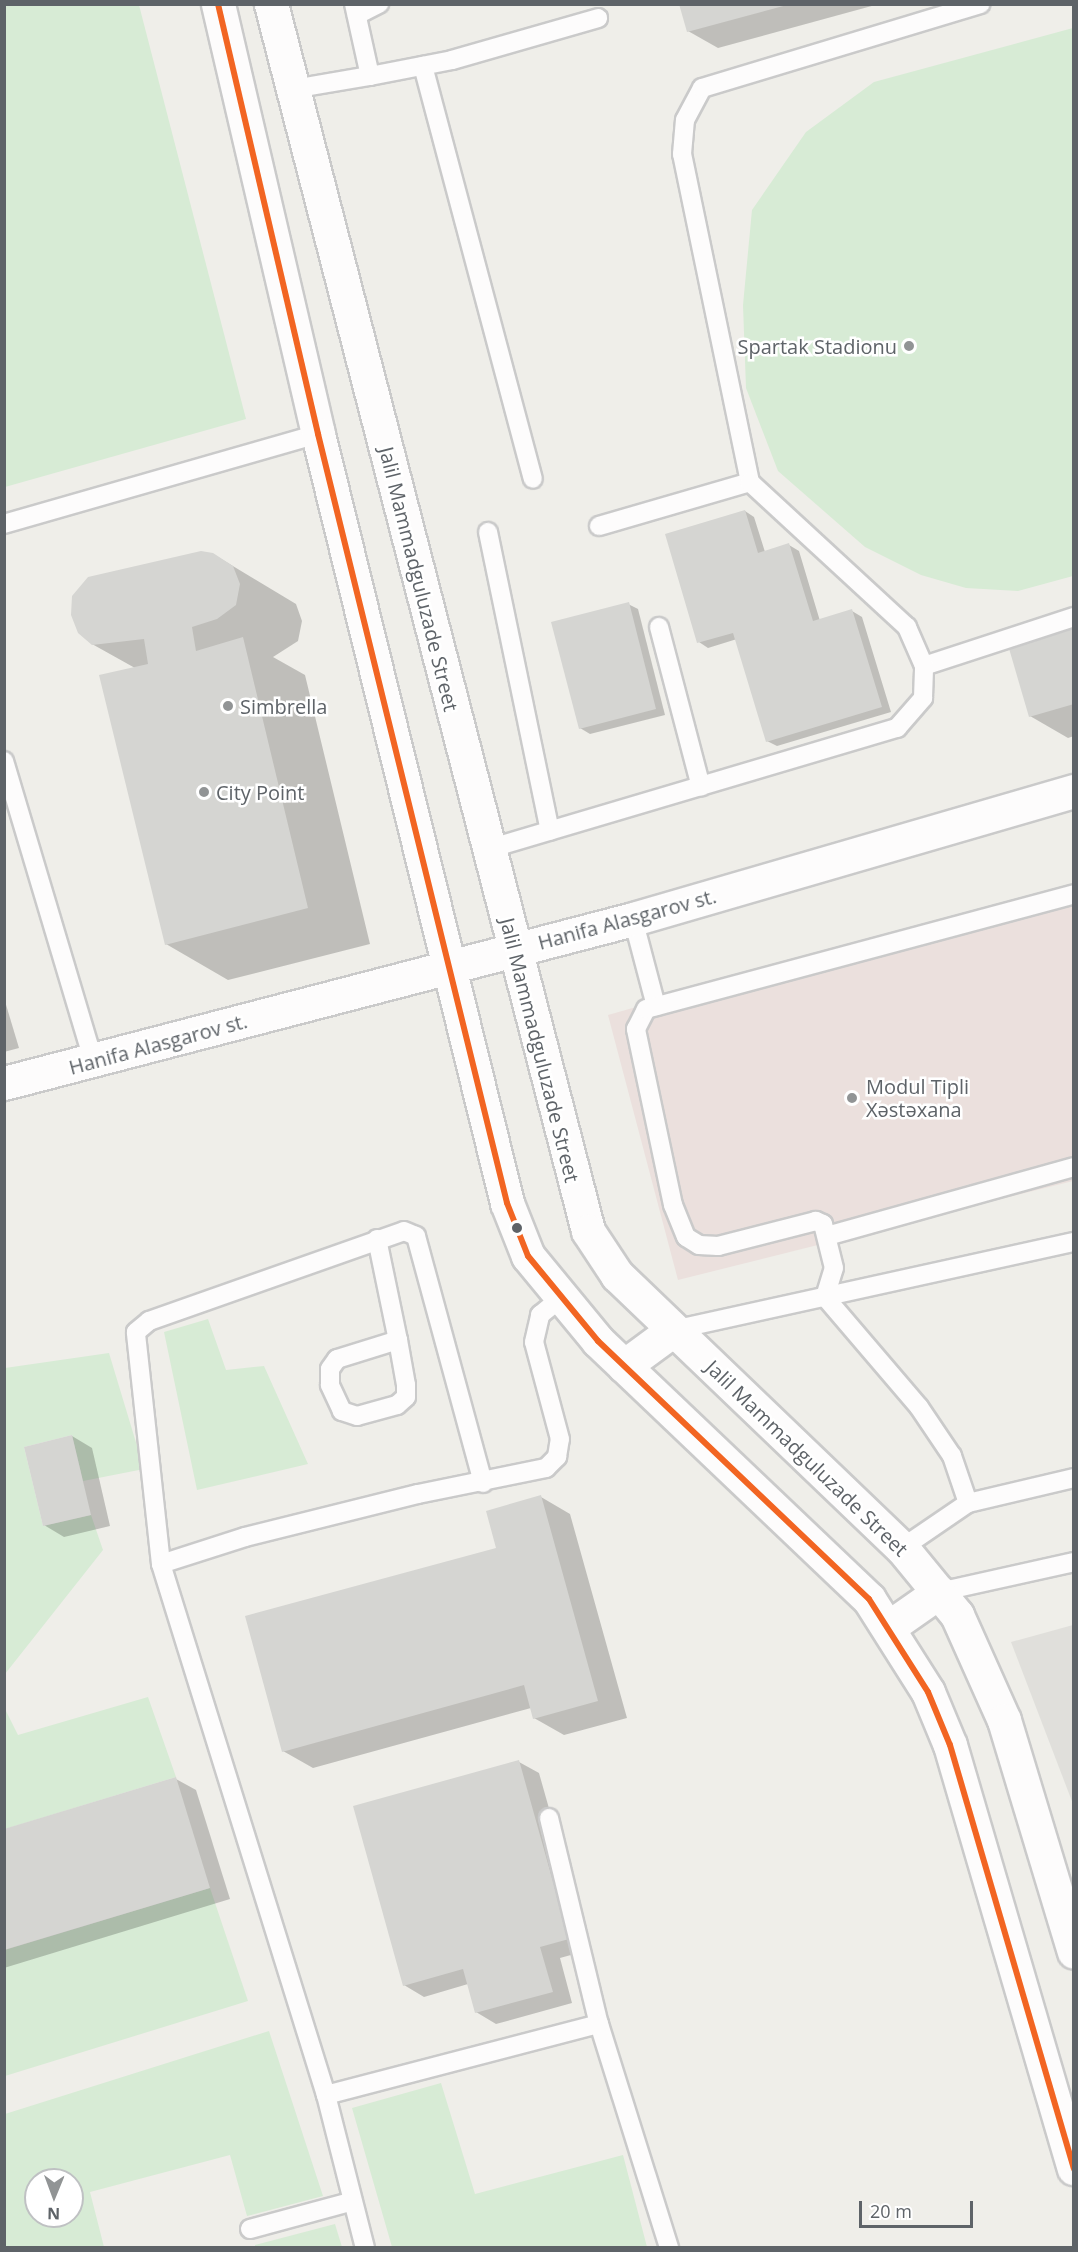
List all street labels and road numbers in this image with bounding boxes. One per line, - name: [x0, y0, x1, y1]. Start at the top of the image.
- street label: Jalil Mammadguluzade Street: [374, 444, 464, 714]
- street label: Hanifa Alasgarov st.: [535, 884, 719, 954]
- street label: Jalil Mammadguluzade Street: [495, 915, 585, 1185]
- street label: Hanifa Alasgarov st.: [66, 1009, 250, 1079]
- street label: Jalil Mammadguluzade Street: [701, 1355, 913, 1561]

